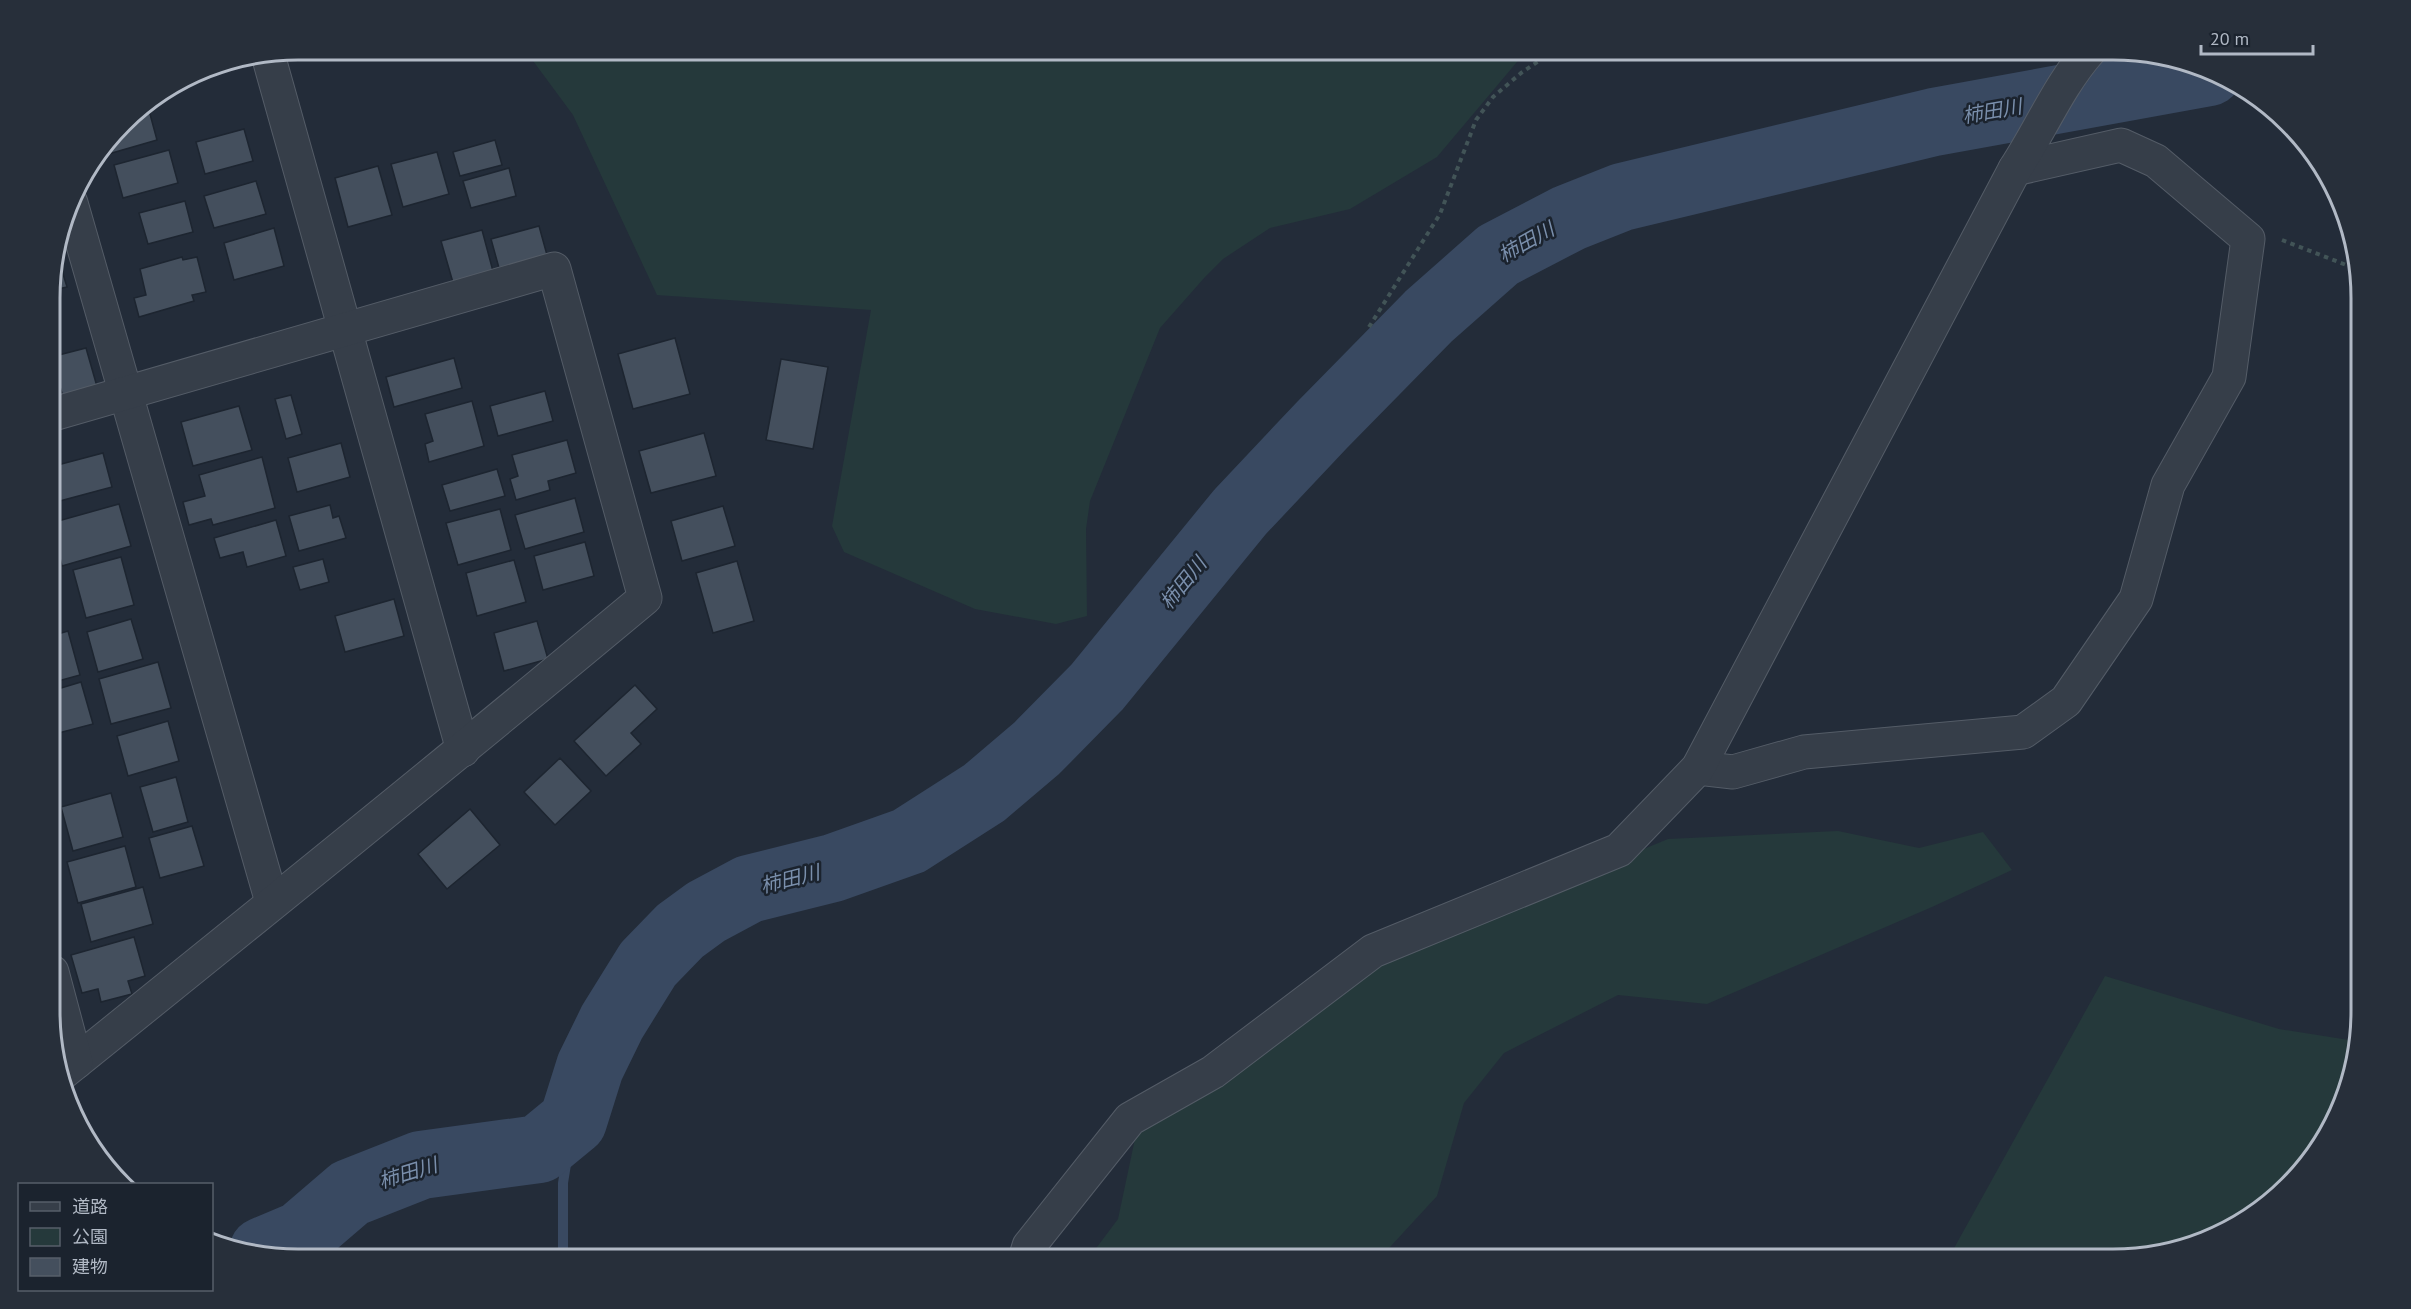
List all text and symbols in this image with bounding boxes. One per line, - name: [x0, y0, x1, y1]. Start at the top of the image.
- scale bar: [2201, 18, 2314, 56]
- text: 20 m: [2210, 27, 2249, 50]
- water label: 柿田川: [1960, 93, 2026, 129]
- water label: 柿田川: [1493, 215, 1560, 268]
- water label: 柿田川: [1154, 550, 1213, 614]
- water label: 柿田川: [758, 859, 824, 899]
- water label: 柿田川: [376, 1151, 442, 1194]
- legend: [18, 1183, 213, 1291]
- text: 道路: [72, 1195, 108, 1218]
- text: 公園: [72, 1225, 108, 1248]
- text: 建物: [72, 1255, 108, 1278]

